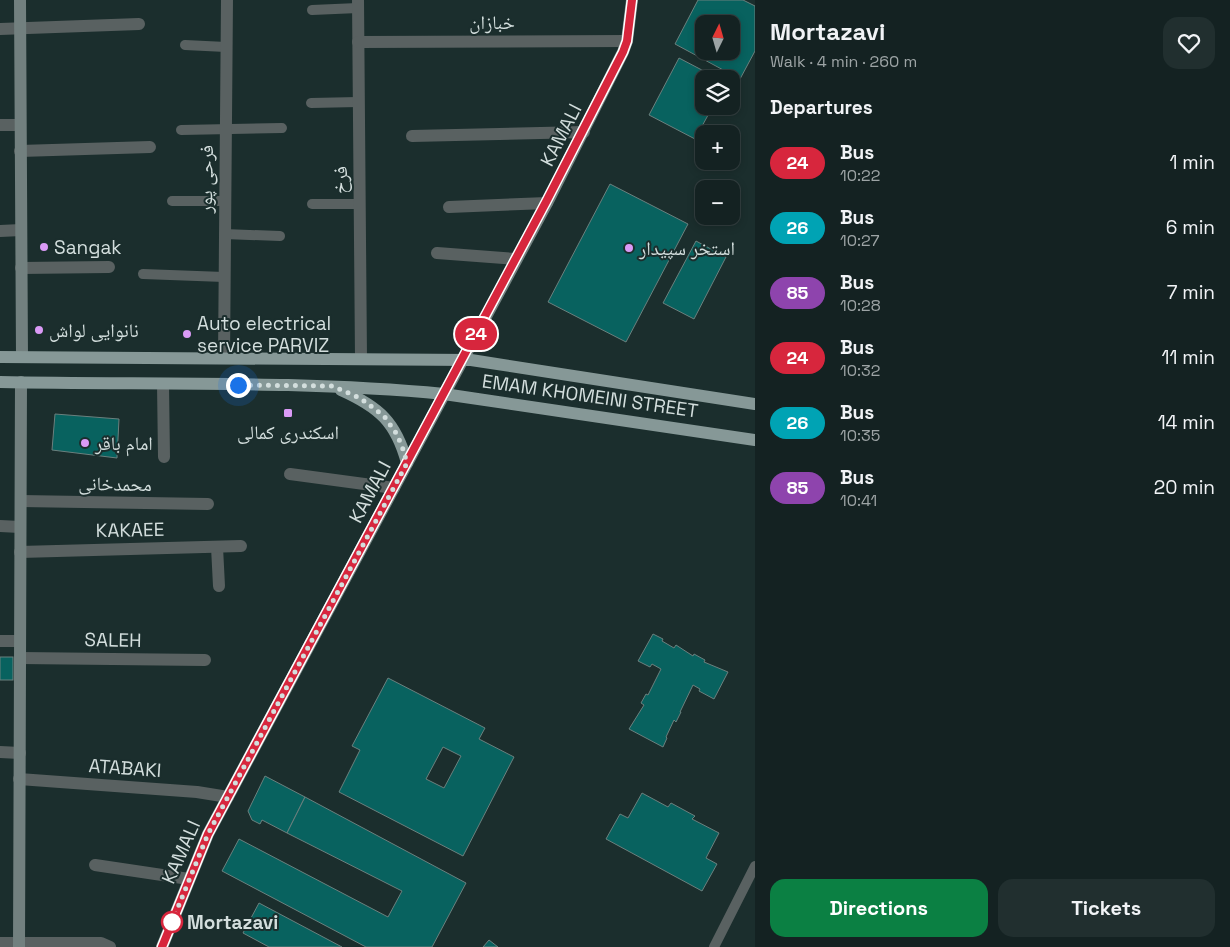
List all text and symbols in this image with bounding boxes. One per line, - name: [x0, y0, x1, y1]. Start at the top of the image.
- street label: خبازان: [469, 10, 515, 35]
- north arrow: [695, 15, 740, 60]
- map controls: [695, 15, 740, 225]
- text: Mortazavi: [770, 16, 885, 47]
- button: heart: [1163, 17, 1215, 69]
- text: Walk · 4 min · 260 m: [770, 51, 917, 72]
- button: layers: [695, 70, 740, 115]
- text: Departures: [770, 95, 873, 120]
- street label: KAMALI: [535, 99, 587, 171]
- button: +: [695, 125, 740, 170]
- text: Bus: [840, 140, 874, 165]
- street label: فرحی پور: [193, 145, 219, 214]
- text: 1 min: [1170, 150, 1215, 175]
- text: 24: [787, 151, 808, 174]
- text: 10:22: [840, 165, 880, 186]
- street label: فرخ: [328, 166, 353, 194]
- button: −: [695, 180, 740, 225]
- text: Bus: [840, 205, 874, 230]
- text: 6 min: [1166, 215, 1215, 240]
- text: 26: [787, 216, 808, 239]
- text: 10:27: [840, 230, 880, 251]
- place label: Sangak: [54, 235, 122, 260]
- place label: استخر سپیدار: [638, 236, 735, 261]
- marker: Sangak: [38, 241, 50, 253]
- marker: استخر سپیدار: [623, 242, 635, 254]
- text: Bus: [840, 270, 874, 295]
- text: 7 min: [1167, 280, 1215, 305]
- text: 85: [787, 281, 808, 304]
- text: 10:28: [840, 295, 881, 316]
- place label: Auto electrical service PARVIZ: [197, 311, 331, 358]
- place label: نانوایی لواش: [49, 318, 139, 343]
- line badge: 24: [454, 318, 498, 350]
- text: 24: [465, 322, 487, 345]
- marker: نانوایی لواش: [33, 324, 45, 336]
- marker: Auto electrical service PARVIZ: [181, 328, 193, 340]
- text: Bus: [840, 335, 874, 360]
- text: 11 min: [1162, 345, 1215, 370]
- text: 24: [787, 346, 808, 369]
- text: 10:32: [840, 360, 880, 381]
- street label: EMAM KHOMEINI STREET: [480, 368, 700, 424]
- your location: [226, 373, 251, 398]
- text: Bus: [840, 400, 874, 425]
- marker: اسکندری کمالی: [282, 407, 294, 419]
- text: 14 min: [1158, 410, 1215, 435]
- text: 26: [787, 411, 808, 434]
- place label: اسکندری کمالی: [237, 420, 339, 445]
- text: 10:35: [840, 425, 880, 446]
- place label: امام باقر: [94, 431, 153, 457]
- marker: امام باقر: [79, 437, 91, 449]
- street label: KAMALI: [343, 457, 397, 527]
- text: Bus: [840, 465, 874, 490]
- street label: محمدخانی: [78, 471, 152, 497]
- text: 20 min: [1154, 475, 1215, 500]
- text: 85: [787, 476, 808, 499]
- text: 10:41: [840, 490, 877, 511]
- street label: KAKAEE: [96, 517, 164, 543]
- street label: SALEH: [84, 627, 142, 653]
- street label: ATABAKI: [88, 753, 162, 783]
- street label: KAMALI: [156, 816, 206, 888]
- button: Directions: [770, 879, 988, 937]
- button: Tickets: [998, 879, 1215, 937]
- place label: Mortazavi: [187, 910, 278, 935]
- marker: Mortazavi: [161, 911, 183, 933]

